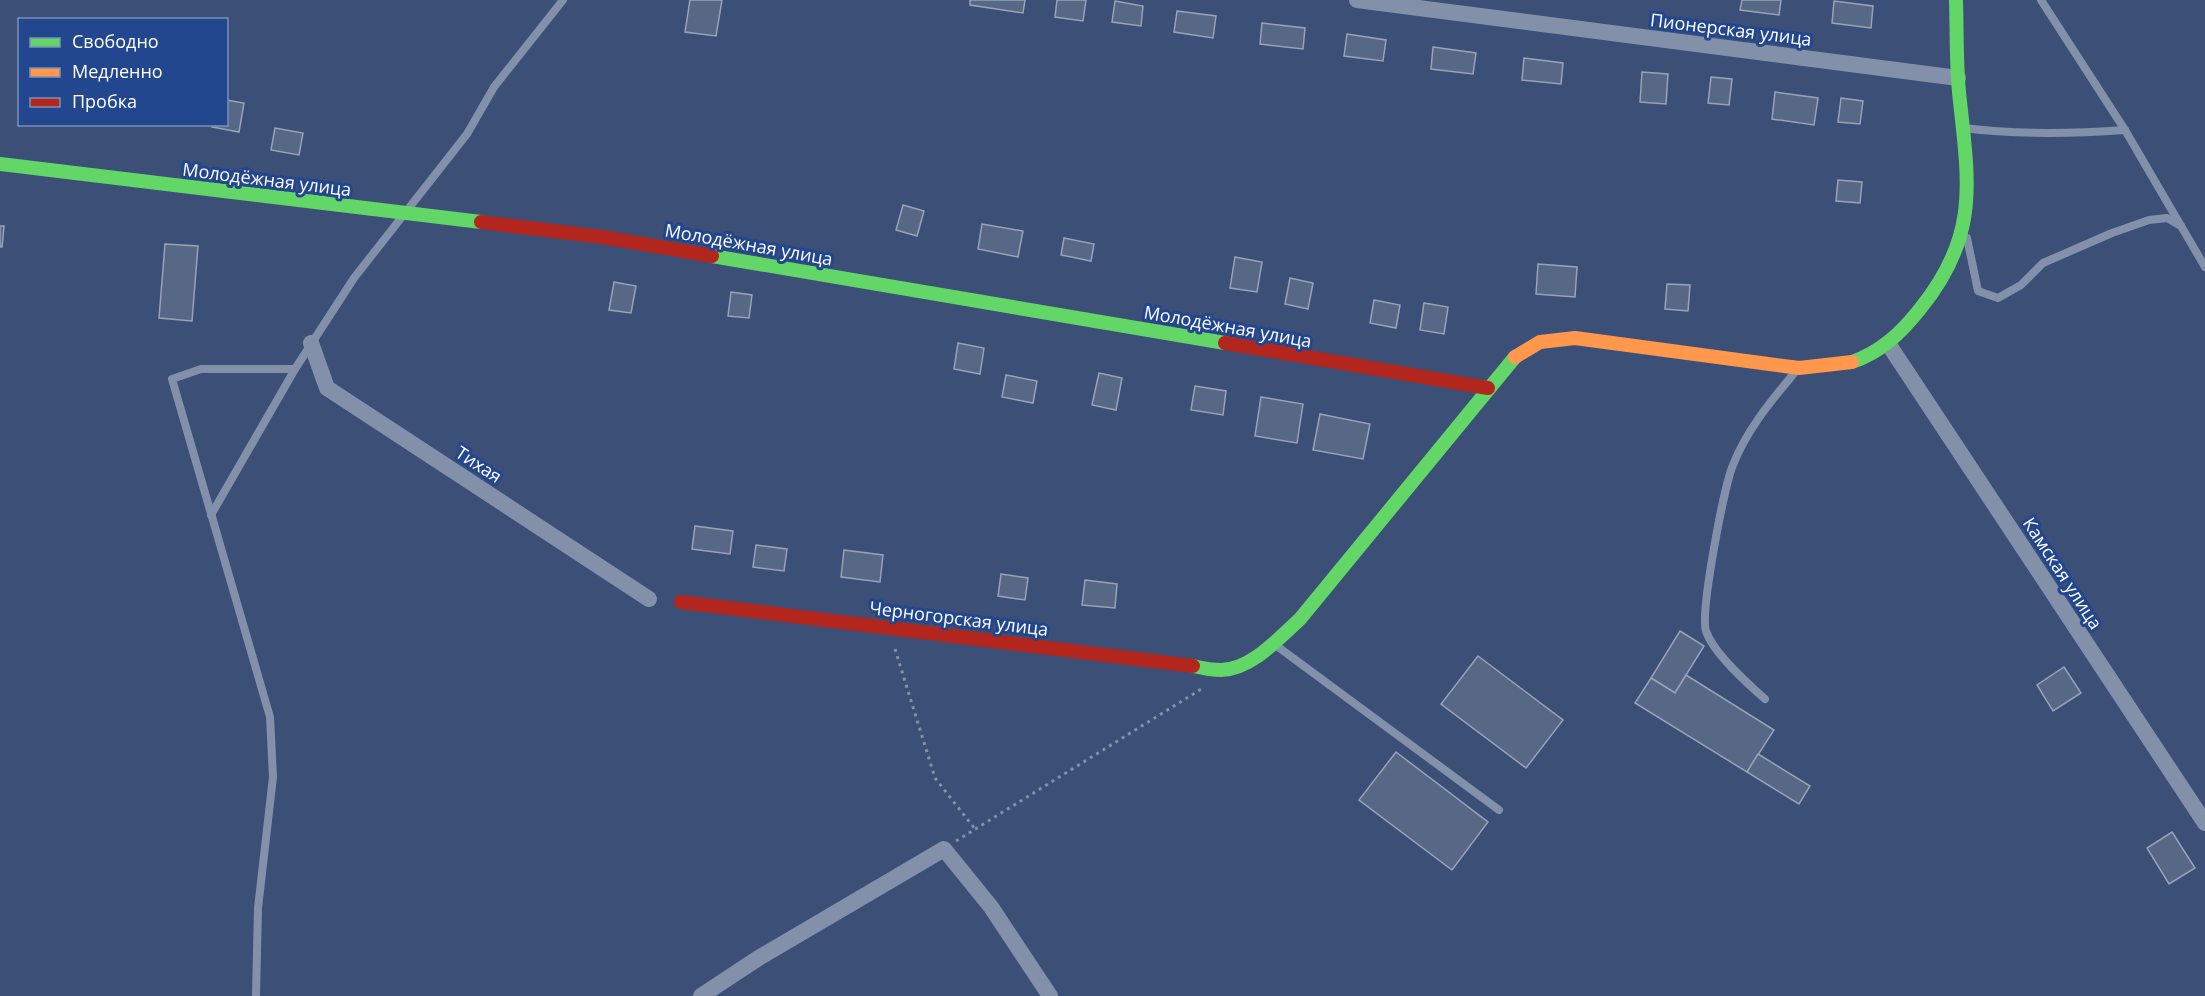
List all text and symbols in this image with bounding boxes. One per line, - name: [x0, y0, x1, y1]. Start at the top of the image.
- street label: Пионерская улица: [1649, 7, 1813, 51]
- legend: [18, 18, 228, 126]
- text: Свободно: [72, 29, 159, 53]
- text: Медленно: [72, 59, 163, 83]
- text: Пробка: [72, 89, 137, 113]
- street label: Молодёжная улица: [181, 157, 353, 201]
- street label: Молодёжная улица: [663, 217, 835, 271]
- street label: Молодёжная улица: [1142, 299, 1314, 353]
- street label: Тихая: [451, 440, 507, 488]
- street label: Камская улица: [2018, 512, 2108, 634]
- street label: Черногорская улица: [868, 595, 1050, 641]

